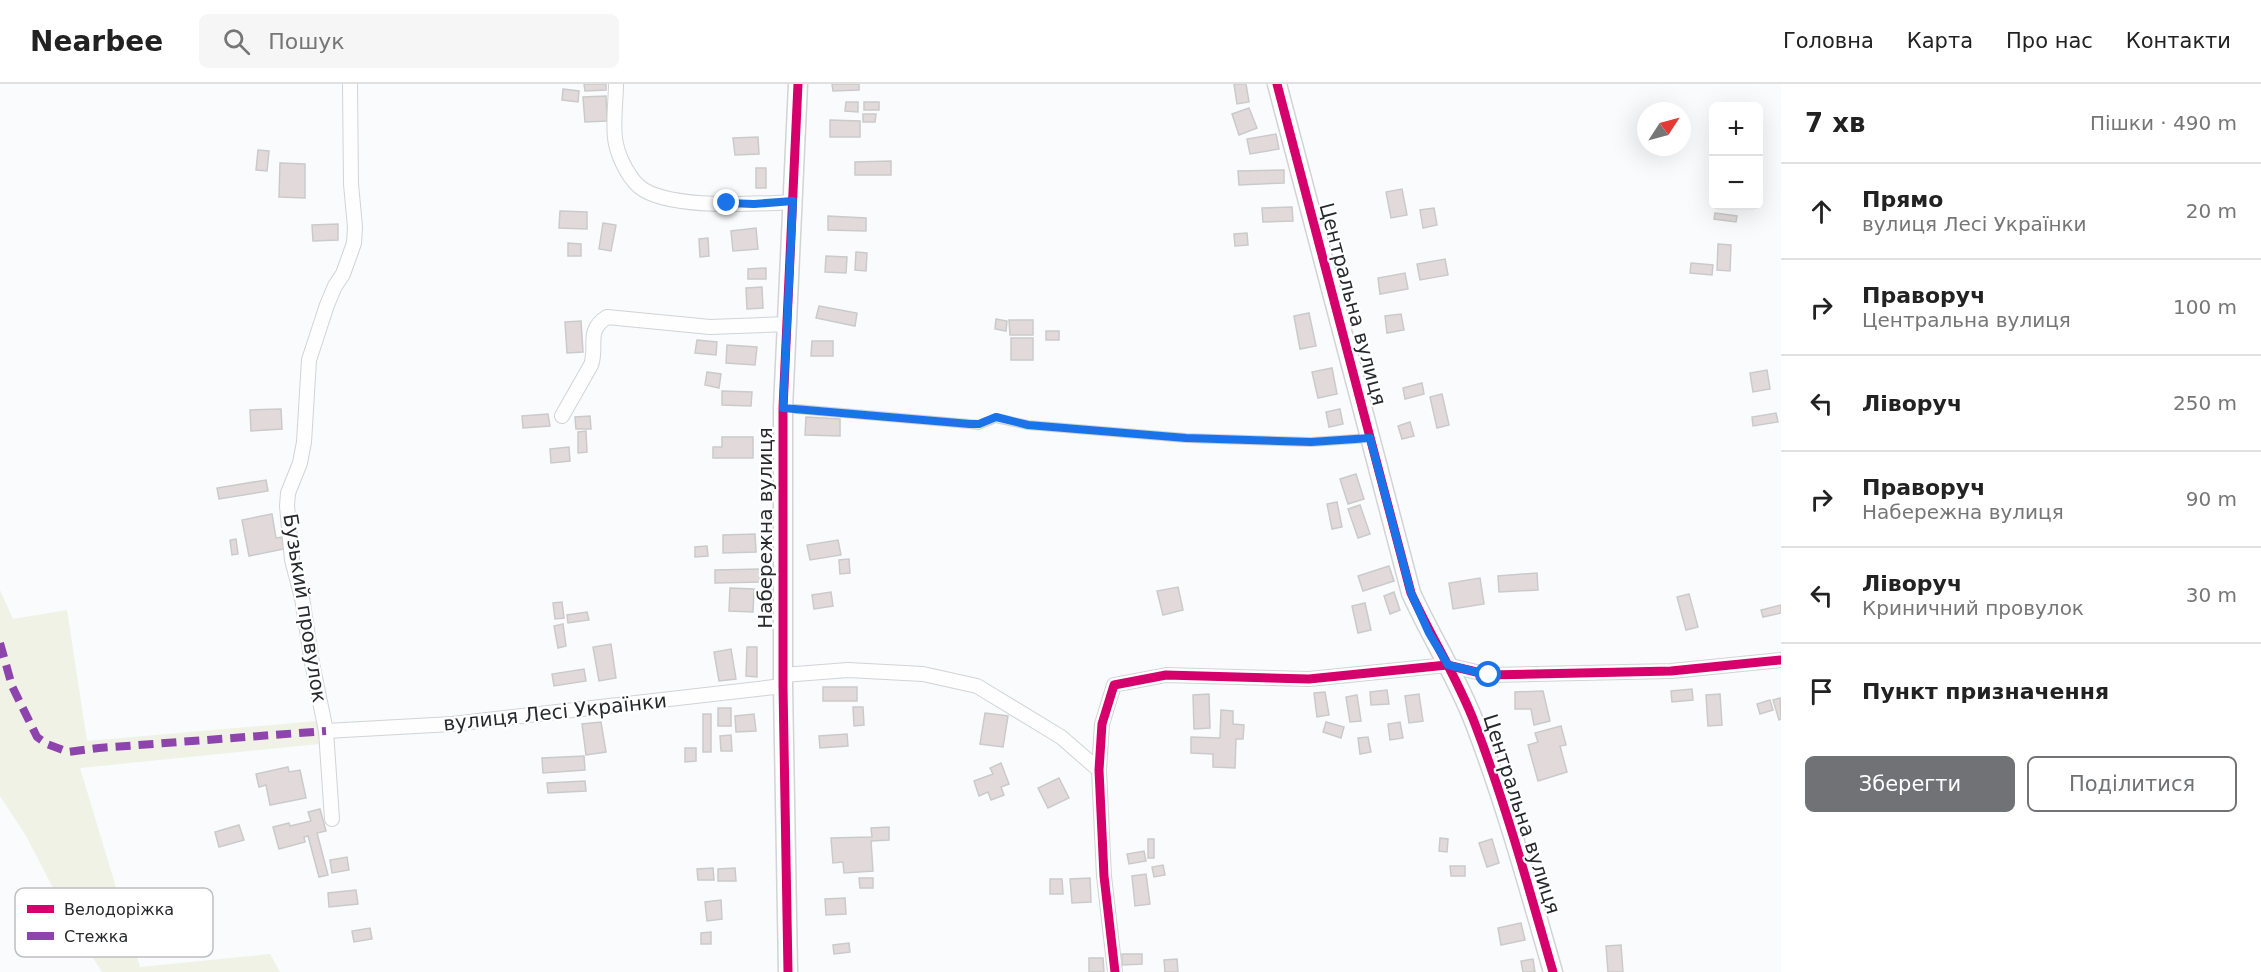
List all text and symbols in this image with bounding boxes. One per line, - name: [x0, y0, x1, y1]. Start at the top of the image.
- search box: [199, 14, 619, 68]
- text: Nearbee: [30, 25, 163, 58]
- icon: search: [220, 25, 253, 58]
- text: Пошук: [268, 29, 345, 54]
- text: Головна: [1783, 29, 1874, 53]
- text: Карта: [1907, 29, 1973, 53]
- text: Про нас: [2006, 29, 2093, 53]
- text: Контакти: [2126, 29, 2231, 53]
- north arrow: [1637, 102, 1691, 156]
- map controls: [1709, 102, 1763, 210]
- button: +: [1709, 102, 1763, 156]
- text: 7 хв: [1805, 108, 1865, 138]
- text: Пішки · 490 m: [2090, 111, 2237, 135]
- button: −: [1709, 156, 1763, 210]
- text: Прямо: [1862, 187, 1943, 212]
- route end: [713, 189, 739, 215]
- icon: ahead: [1805, 195, 1838, 228]
- text: 20 m: [2186, 199, 2237, 223]
- street label: Центральна вулиця: [1314, 200, 1392, 408]
- text: вулиця Лесі Українки: [1862, 212, 2087, 236]
- text: Праворуч: [1862, 283, 1985, 308]
- icon: right: [1805, 291, 1838, 324]
- text: 100 m: [2173, 295, 2237, 319]
- text: Центральна вулиця: [1862, 308, 2071, 332]
- icon: left: [1805, 387, 1838, 420]
- text: Ліворуч: [1862, 391, 1962, 416]
- text: 250 m: [2173, 391, 2237, 415]
- street label: Набережна вулиця: [753, 427, 777, 629]
- text: Праворуч: [1862, 475, 1985, 500]
- icon: right: [1805, 483, 1838, 516]
- text: 90 m: [2186, 487, 2237, 511]
- text: Набережна вулиця: [1862, 500, 2064, 524]
- street label: Бузький провулок: [278, 512, 332, 704]
- text: Ліворуч: [1862, 571, 1962, 596]
- icon: left: [1805, 579, 1838, 612]
- text: 30 m: [2186, 583, 2237, 607]
- text: Криничний провулок: [1862, 596, 2084, 620]
- route start: [1475, 661, 1501, 687]
- icon: arrive: [1805, 675, 1838, 708]
- text: Пункт призначення: [1862, 679, 2109, 704]
- street label: вулиця Лесі Українки: [442, 688, 668, 736]
- street label: Центральна вулиця: [1478, 711, 1566, 917]
- button: Зберегти: [1805, 756, 2015, 812]
- button: Поділитися: [2027, 756, 2237, 812]
- legend: [15, 888, 213, 957]
- text: Велодоріжка: [64, 900, 174, 919]
- text: Стежка: [64, 927, 128, 946]

